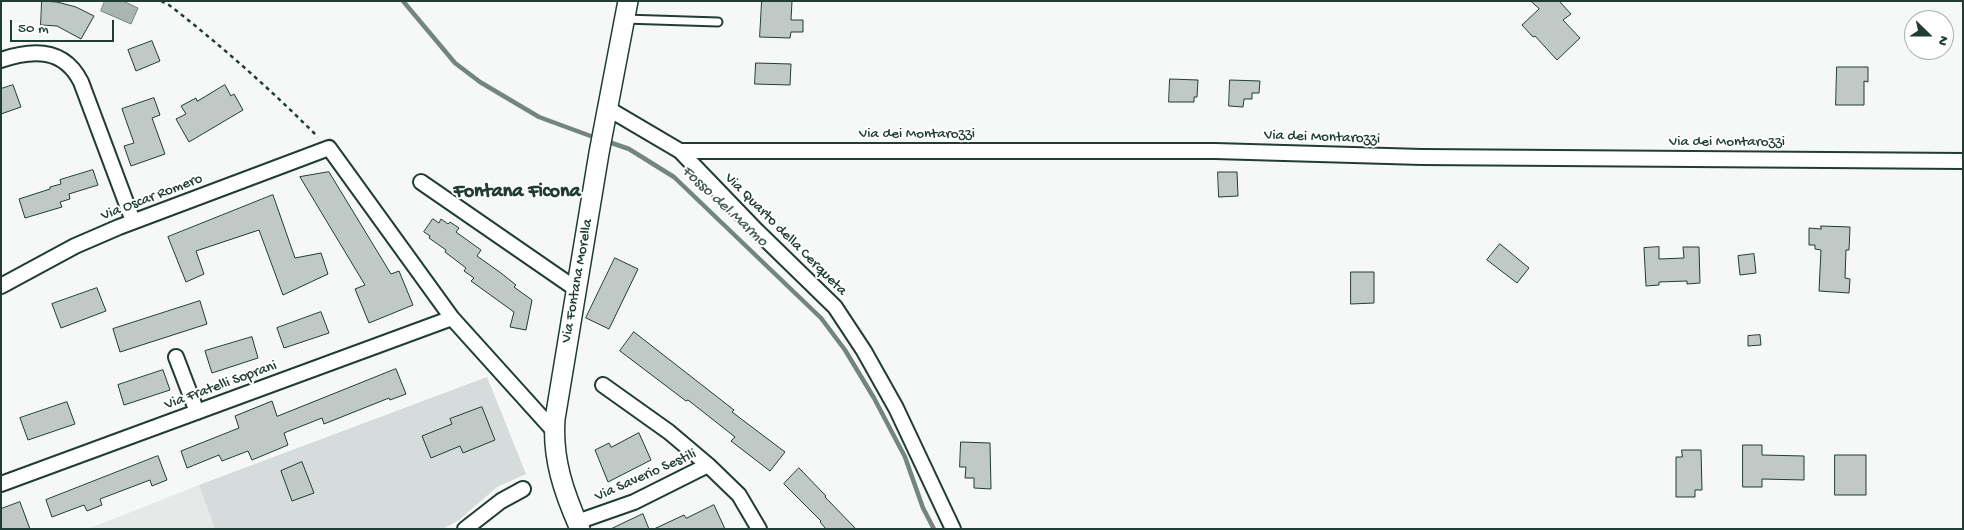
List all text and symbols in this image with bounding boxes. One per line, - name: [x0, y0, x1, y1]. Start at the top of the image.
- scale bar: [12, 10, 116, 42]
- north arrow: [1904, 10, 1954, 60]
- text: 50 m: [18, 20, 49, 38]
- text: N: [1933, 33, 1952, 48]
- street label: Via dei Montarozzi: [859, 126, 975, 144]
- street label: Via dei Montarozzi: [1264, 127, 1380, 149]
- street label: Via dei Montarozzi: [1669, 134, 1785, 152]
- water label: Fosso del Marmo: [677, 162, 771, 252]
- street label: Via Oscar Romero: [99, 170, 205, 226]
- street label: Via Quarto della Cerqueta: [720, 170, 850, 300]
- district label: Fontana Ficona: [453, 181, 581, 205]
- street label: Via Fontana Morella: [558, 218, 598, 344]
- street label: Via Fratelli Soprani: [162, 357, 280, 415]
- street label: Via Saverio Sestili: [592, 446, 700, 506]

